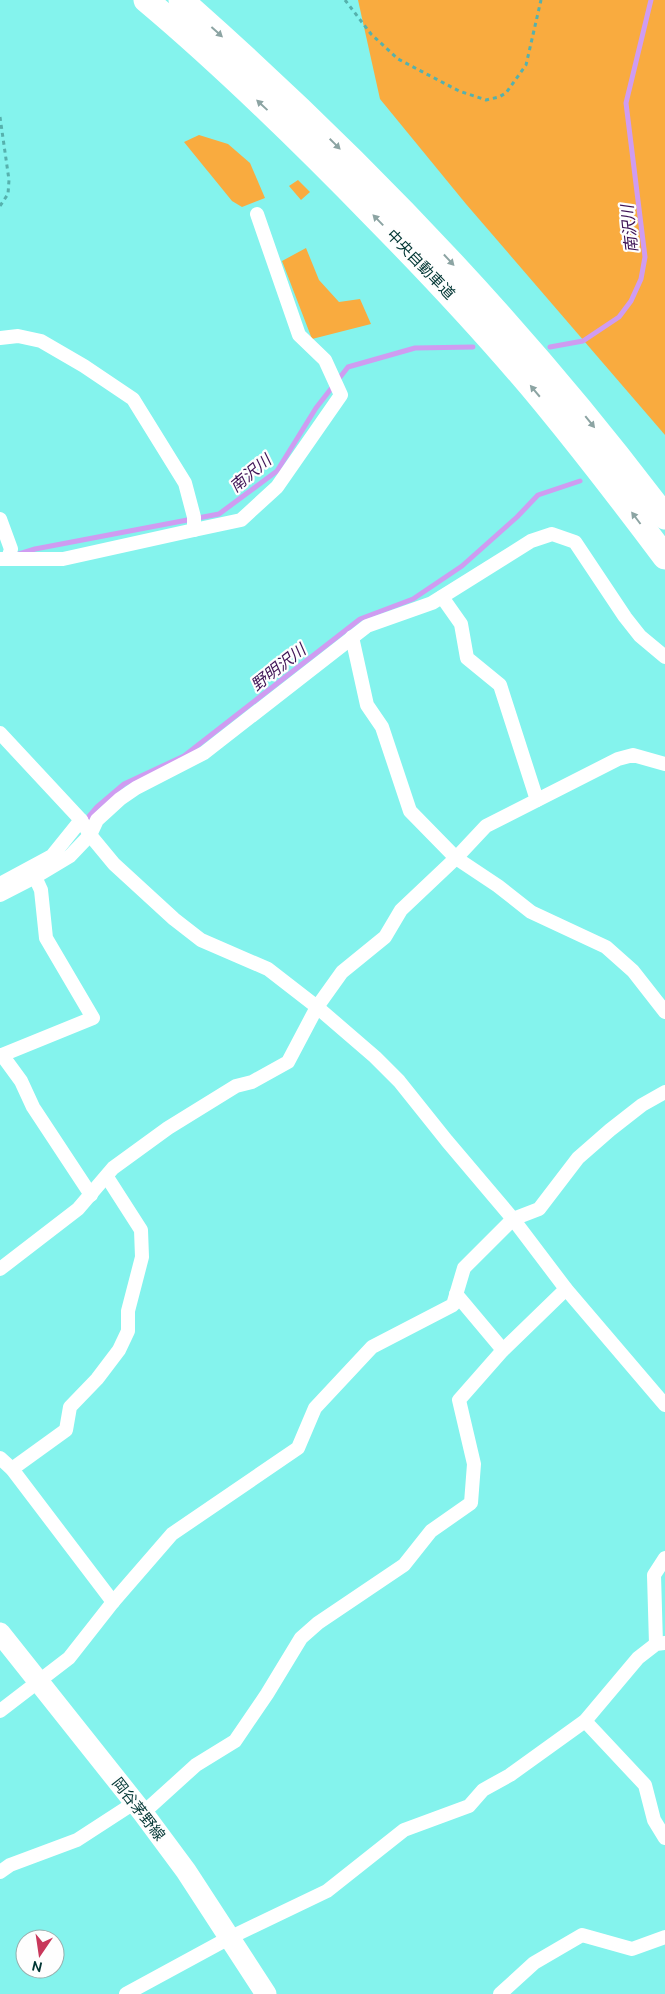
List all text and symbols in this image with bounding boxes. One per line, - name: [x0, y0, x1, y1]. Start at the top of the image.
- one-way arrow: [210, 27, 223, 38]
- one-way arrow: [256, 100, 268, 111]
- one-way arrow: [329, 137, 341, 149]
- water label: 南沢川: [617, 202, 640, 254]
- one-way arrow: [372, 214, 384, 226]
- street label: 中央自動車道: [384, 226, 458, 302]
- one-way arrow: [443, 254, 455, 266]
- one-way arrow: [529, 385, 540, 398]
- one-way arrow: [584, 415, 595, 428]
- water label: 南沢川: [226, 449, 276, 495]
- one-way arrow: [630, 512, 641, 525]
- water label: 野明沢川: [247, 639, 310, 694]
- street label: 岡谷茅野線: [109, 1774, 169, 1844]
- north arrow: [15, 1929, 65, 1979]
- text: N: [30, 1958, 44, 1976]

